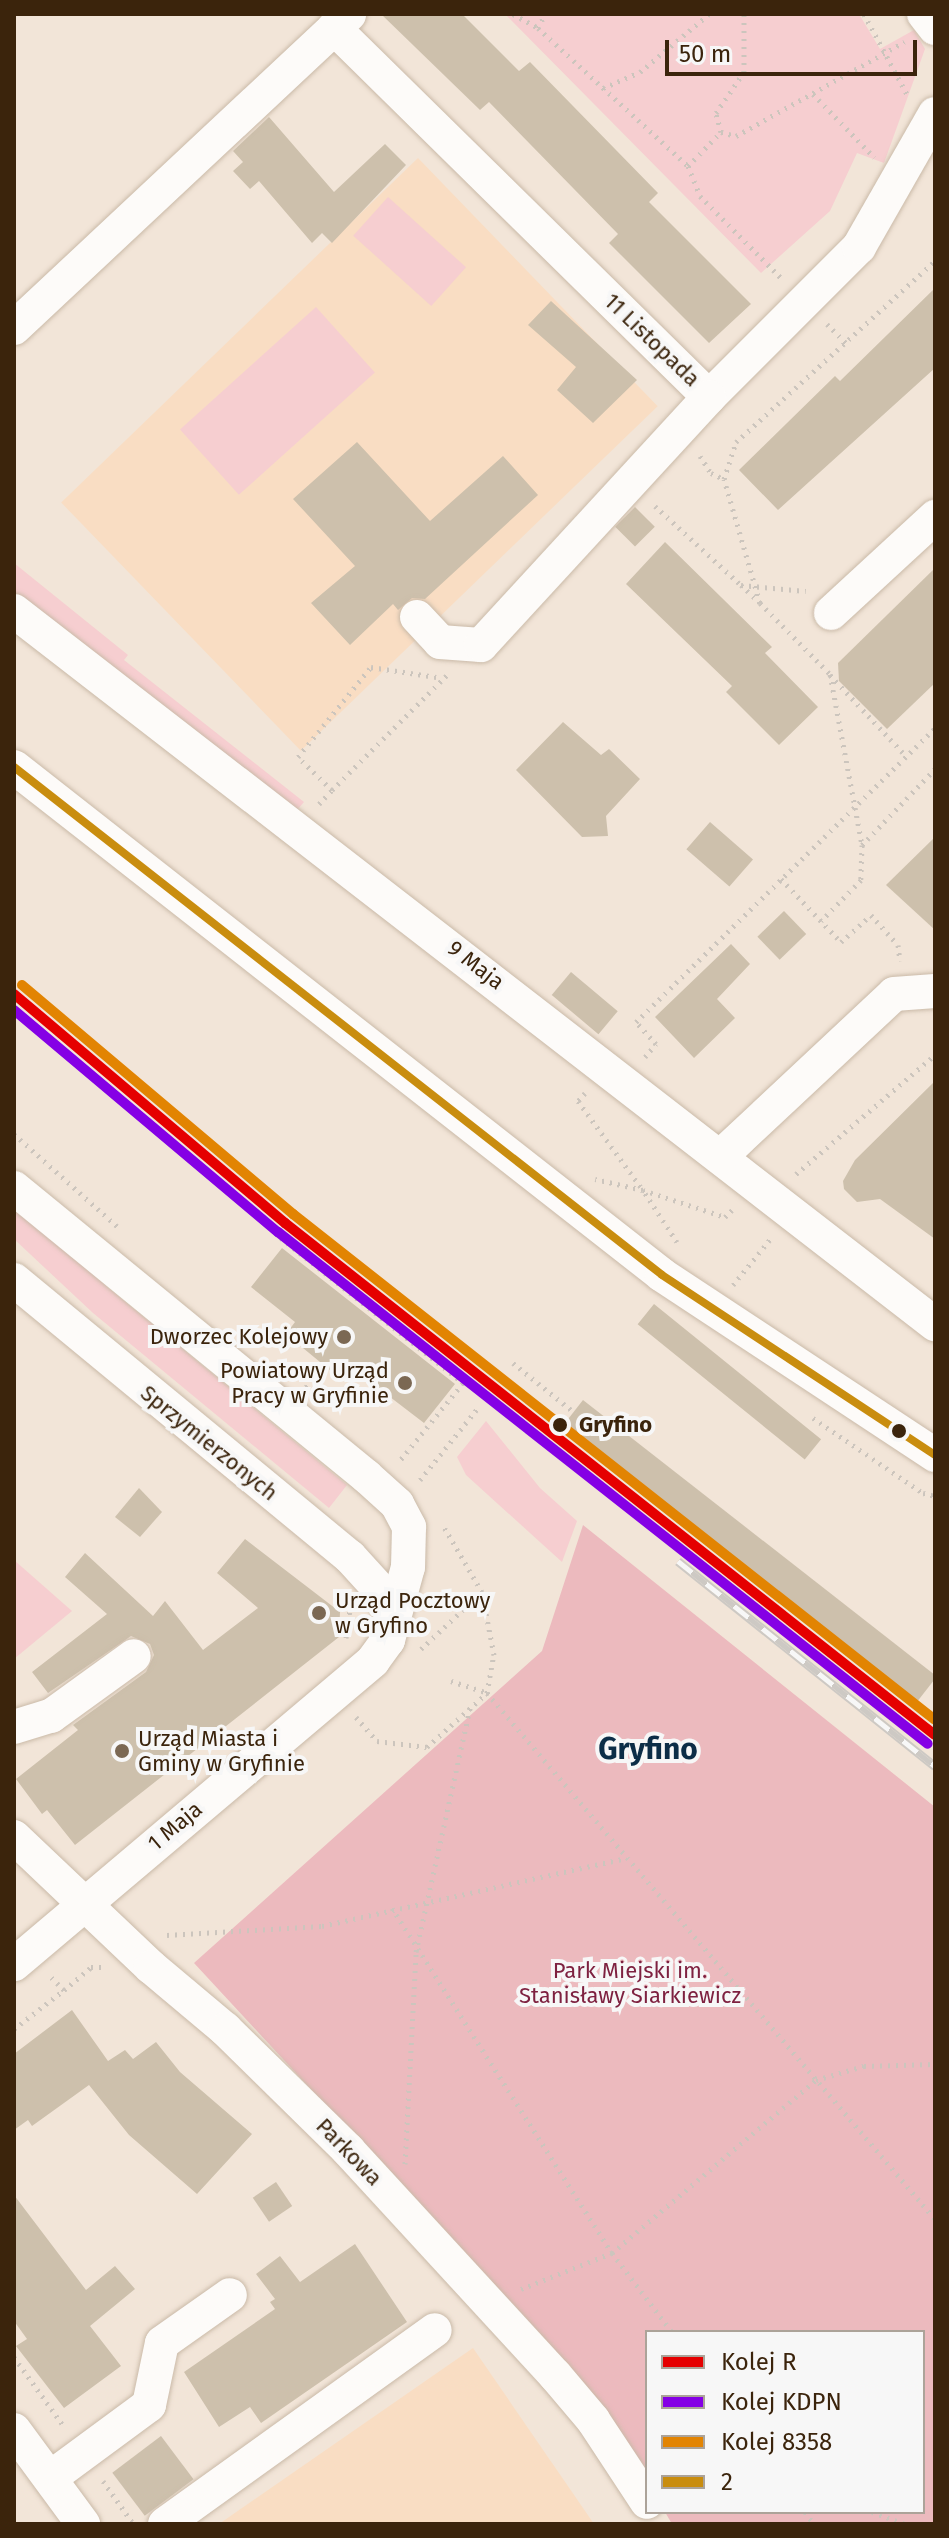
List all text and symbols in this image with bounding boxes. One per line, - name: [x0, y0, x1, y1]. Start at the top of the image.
- scale bar: [669, 24, 921, 74]
- text: 50 m: [679, 40, 731, 68]
- street label: 11 Listopada: [599, 288, 705, 392]
- street label: 9 Maja: [443, 935, 509, 995]
- place label: Dworzec Kolejowy: [150, 1324, 328, 1350]
- marker: Dworzec Kolejowy: [335, 1328, 353, 1346]
- place label: Powiatowy Urząd Pracy w Gryfinie: [220, 1357, 389, 1408]
- marker: Powiatowy Urząd Pracy w Gryfinie: [396, 1374, 414, 1392]
- street label: Sprzymierzonych: [135, 1380, 283, 1506]
- place label: Gryfino: [579, 1412, 652, 1438]
- marker: Gryfino: [548, 1413, 572, 1437]
- unlabelled marker: [891, 1423, 907, 1439]
- place label: Urząd Pocztowy w Gryfino: [335, 1587, 490, 1638]
- marker: Urząd Pocztowy w Gryfino: [310, 1604, 328, 1622]
- place label: Urząd Miasta i Gminy w Gryfinie: [138, 1725, 305, 1776]
- district label: Gryfino: [598, 1731, 698, 1767]
- marker: Urząd Miasta i Gminy w Gryfinie: [113, 1742, 131, 1760]
- street label: 1 Maja: [143, 1796, 207, 1856]
- park label: Park Miejski im. Stanisławy Siarkiewicz: [519, 1957, 741, 2008]
- street label: Parkowa: [311, 2113, 387, 2191]
- legend: [645, 2330, 925, 2514]
- text: Kolej R: [721, 2348, 796, 2376]
- text: Kolej KDPN: [721, 2388, 842, 2416]
- text: Kolej 8358: [721, 2428, 832, 2456]
- text: 2: [721, 2468, 733, 2496]

